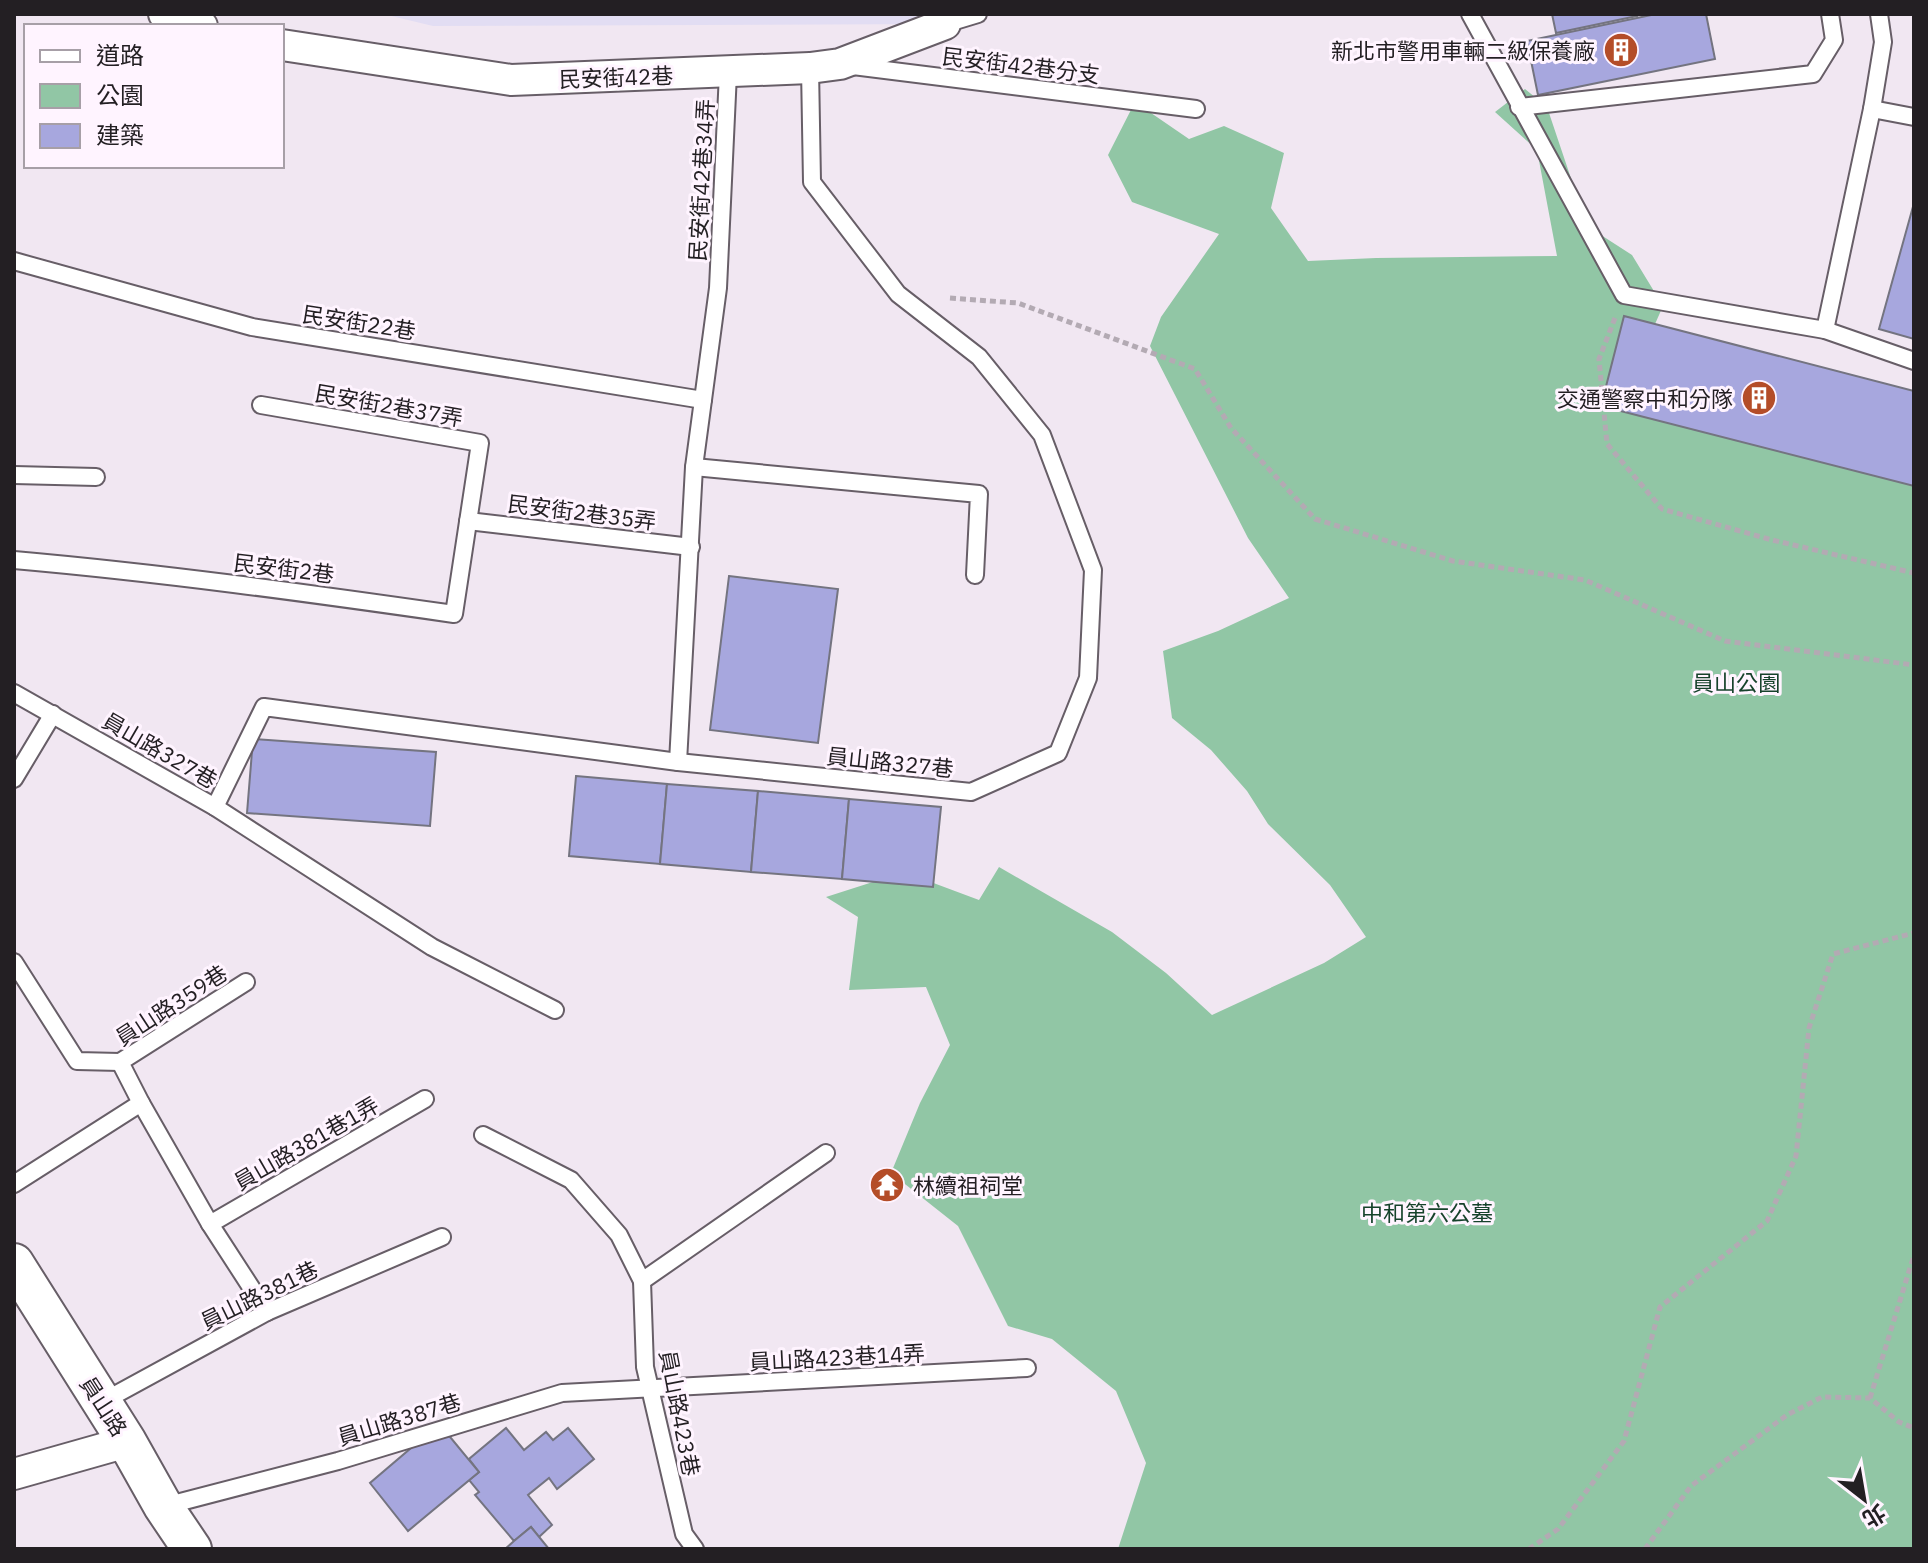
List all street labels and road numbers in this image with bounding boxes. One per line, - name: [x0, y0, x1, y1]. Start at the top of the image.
- street label: 民安街42巷分支: [941, 41, 1101, 89]
- street label: 民安街42巷: [558, 61, 674, 93]
- street label: 民安街42巷34弄: [682, 98, 720, 262]
- street label: 民安街22巷: [300, 299, 418, 345]
- street label: 民安街2巷37弄: [313, 378, 465, 432]
- street label: 民安街2巷35弄: [506, 488, 658, 536]
- street label: 民安街2巷: [232, 547, 336, 589]
- street label: 員山路327巷: [97, 706, 223, 794]
- street label: 員山路327巷: [825, 741, 955, 783]
- street label: 員山路359巷: [110, 958, 232, 1052]
- street label: 員山路381巷1弄: [228, 1090, 384, 1196]
- street label: 員山路381巷: [195, 1254, 323, 1336]
- street label: 員山路423巷14弄: [748, 1338, 926, 1376]
- street label: 員山路423巷: [654, 1348, 706, 1478]
- street label: 員山路: [74, 1370, 134, 1442]
- street label: 員山路387巷: [334, 1386, 464, 1452]

